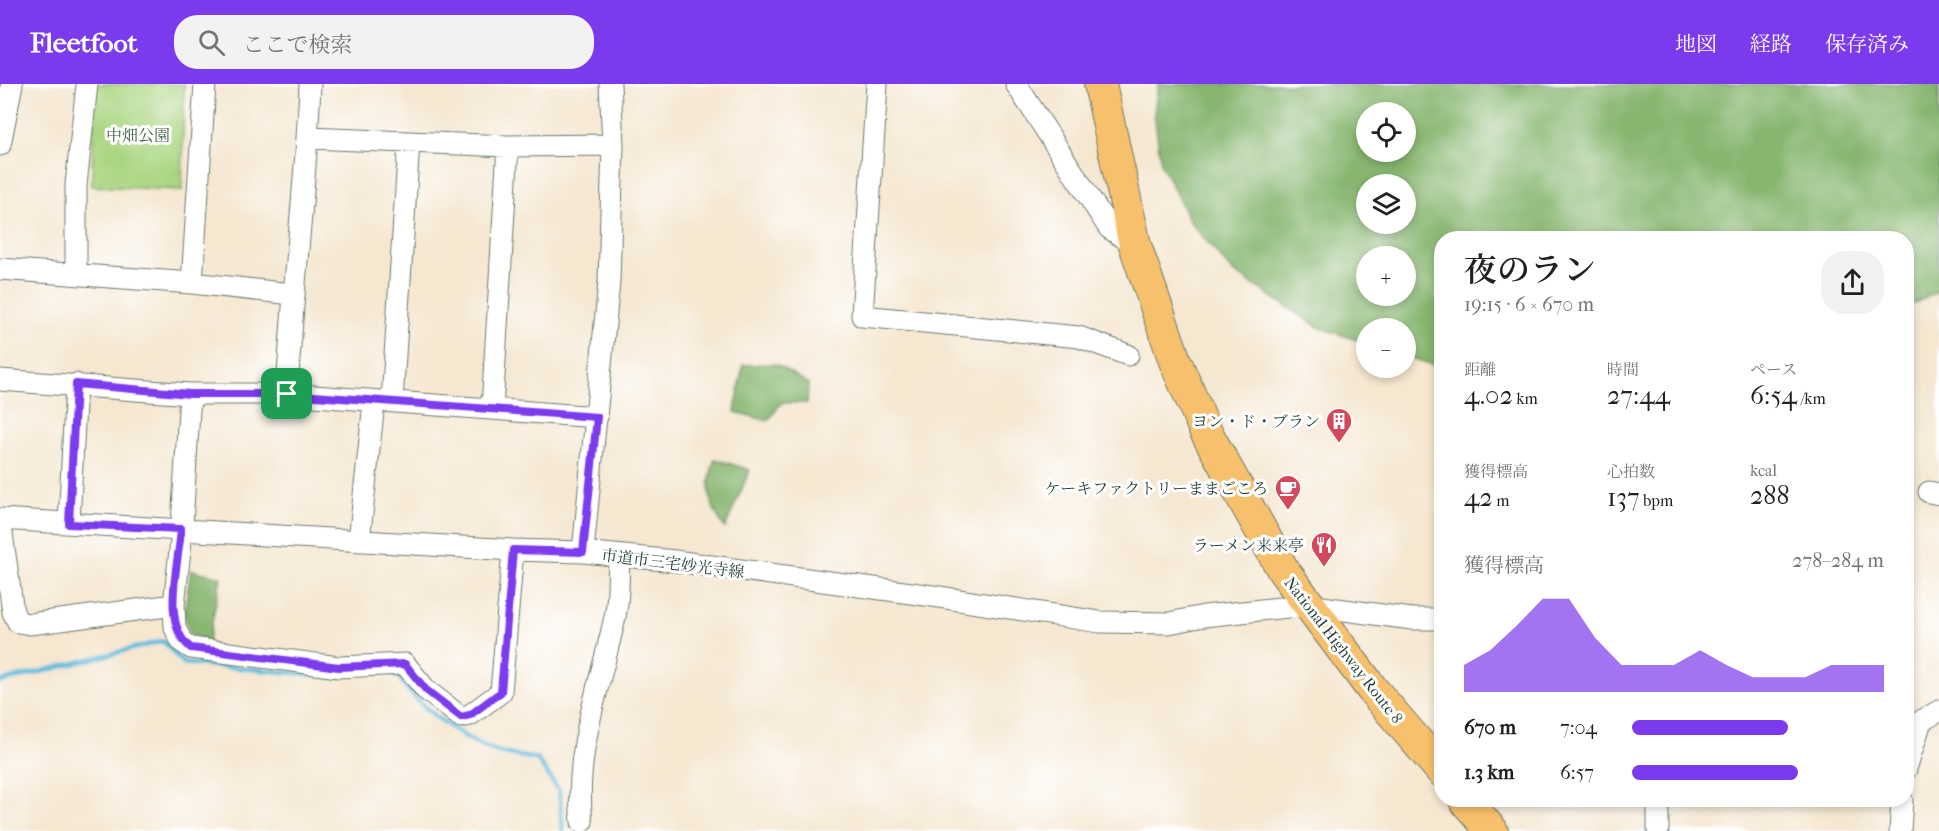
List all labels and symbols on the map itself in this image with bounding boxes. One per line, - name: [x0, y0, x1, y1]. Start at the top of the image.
- park label: 中畑公園: [106, 126, 170, 145]
- pin: [261, 368, 312, 419]
- building icon: ヨン・ド・ブラン: [1324, 406, 1354, 444]
- place label: ヨン・ド・ブラン: [1192, 412, 1320, 431]
- cafe icon: ケーキファクトリーままごころ: [1273, 473, 1303, 511]
- place label: ケーキファクトリーままごころ: [1044, 479, 1268, 498]
- restaurant icon: ラーメン来来亭: [1309, 530, 1339, 568]
- place label: ラーメン来来亭: [1193, 536, 1304, 555]
- street label: 市道市三宅妙光寺線: [600, 545, 746, 582]
- street label: National Highway Route 8: [1280, 573, 1407, 727]

